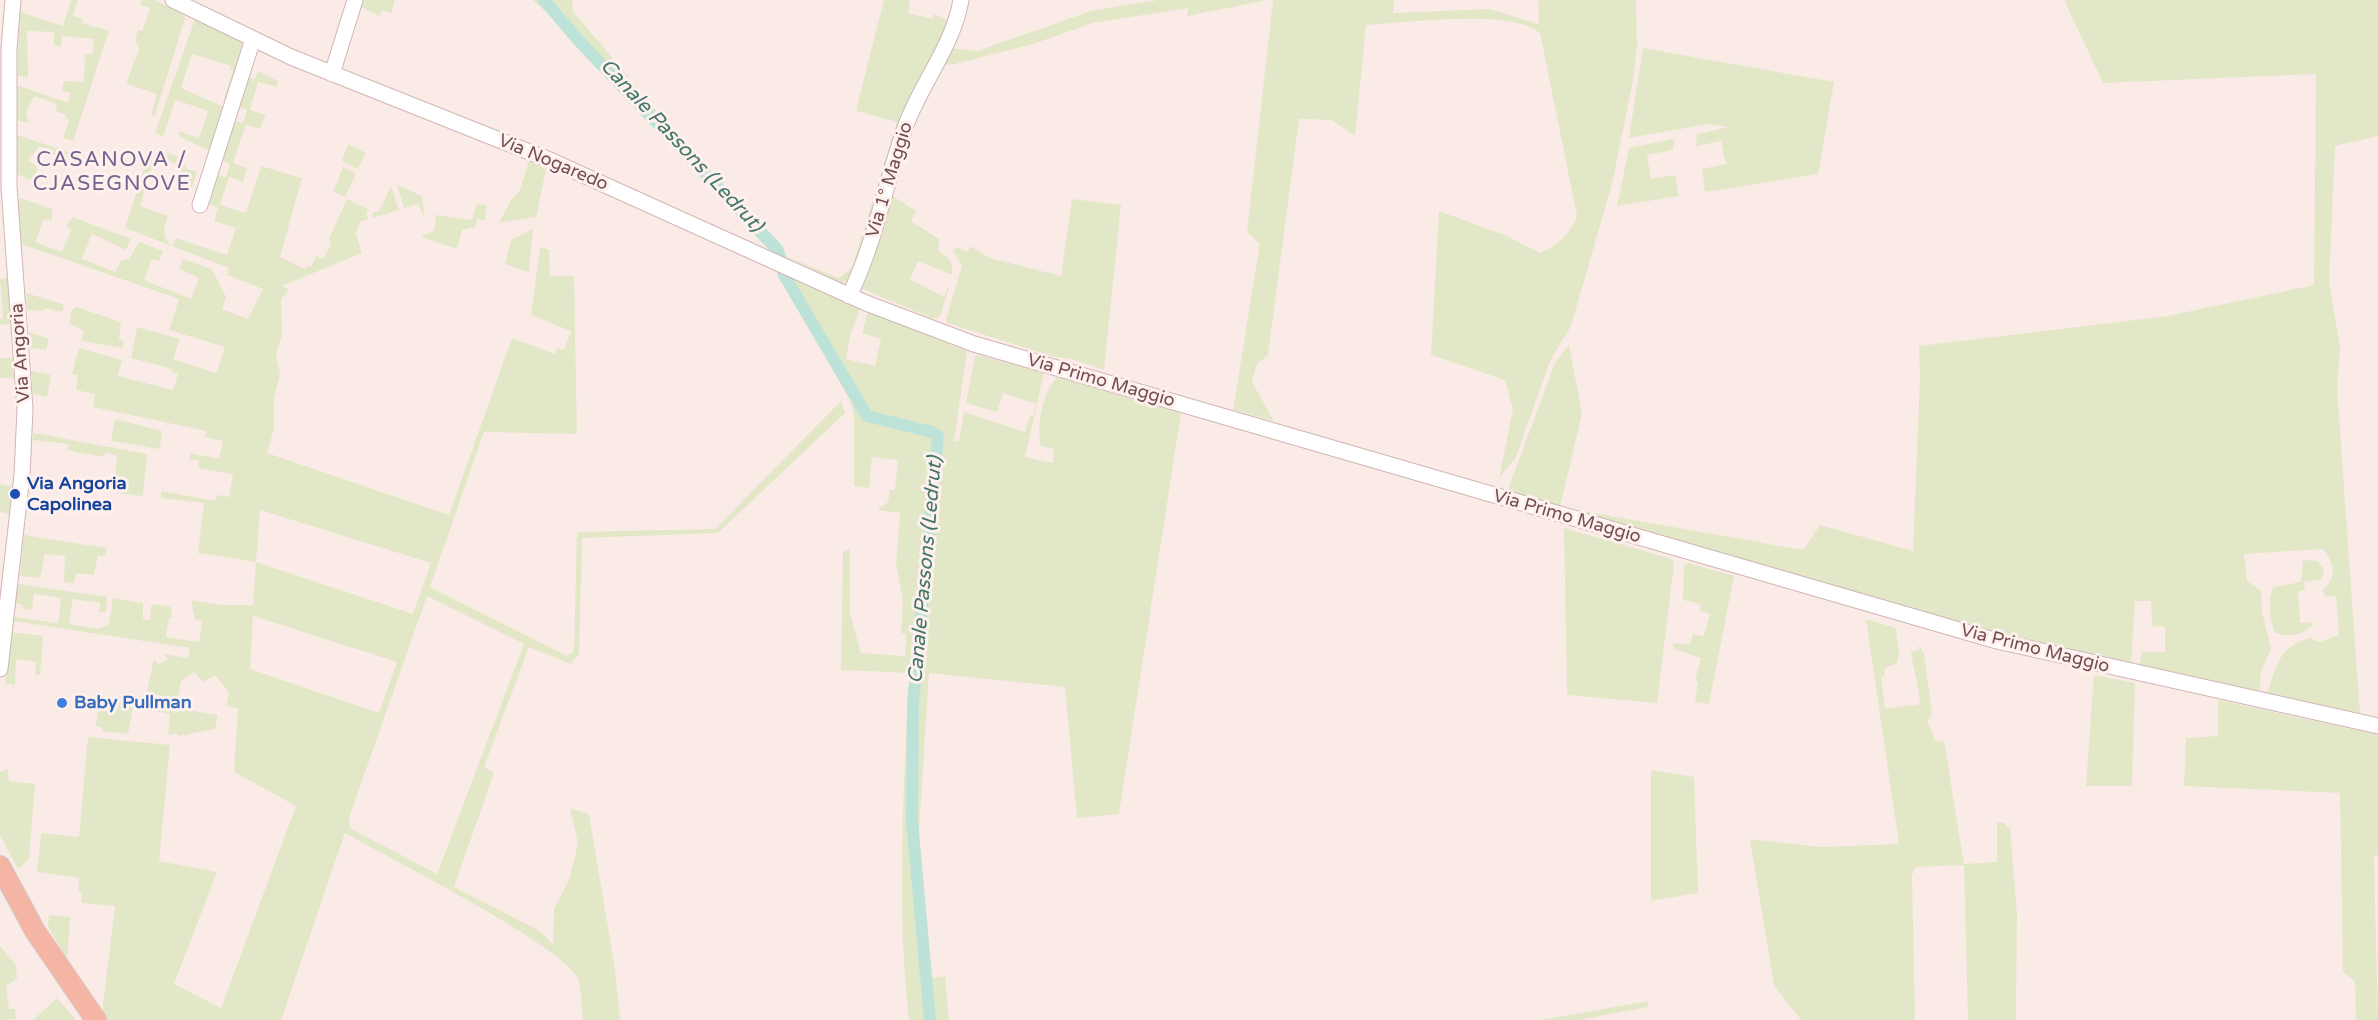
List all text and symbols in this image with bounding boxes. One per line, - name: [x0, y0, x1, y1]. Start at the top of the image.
- water label: Canale Passons (Ledrut): [594, 54, 768, 238]
- street label: Via 1° Maggio: [862, 119, 918, 241]
- street label: Via Nogaredo: [495, 130, 611, 196]
- district label: CASANOVA / CJASEGNOVE: [33, 147, 191, 197]
- street label: Via Angoria: [7, 303, 35, 403]
- street label: Via Primo Maggio: [1025, 350, 1177, 412]
- water label: Canale Passons (Ledrut): [904, 455, 948, 685]
- place label: Via Angoria Capolinea: [27, 473, 127, 516]
- street label: Via Primo Maggio: [1491, 486, 1643, 548]
- marker: Via Angoria Capolinea: [8, 487, 22, 501]
- street label: Via Primo Maggio: [1958, 620, 2112, 678]
- place label: Baby Pullman: [74, 692, 192, 714]
- marker: Baby Pullman: [55, 696, 69, 710]

